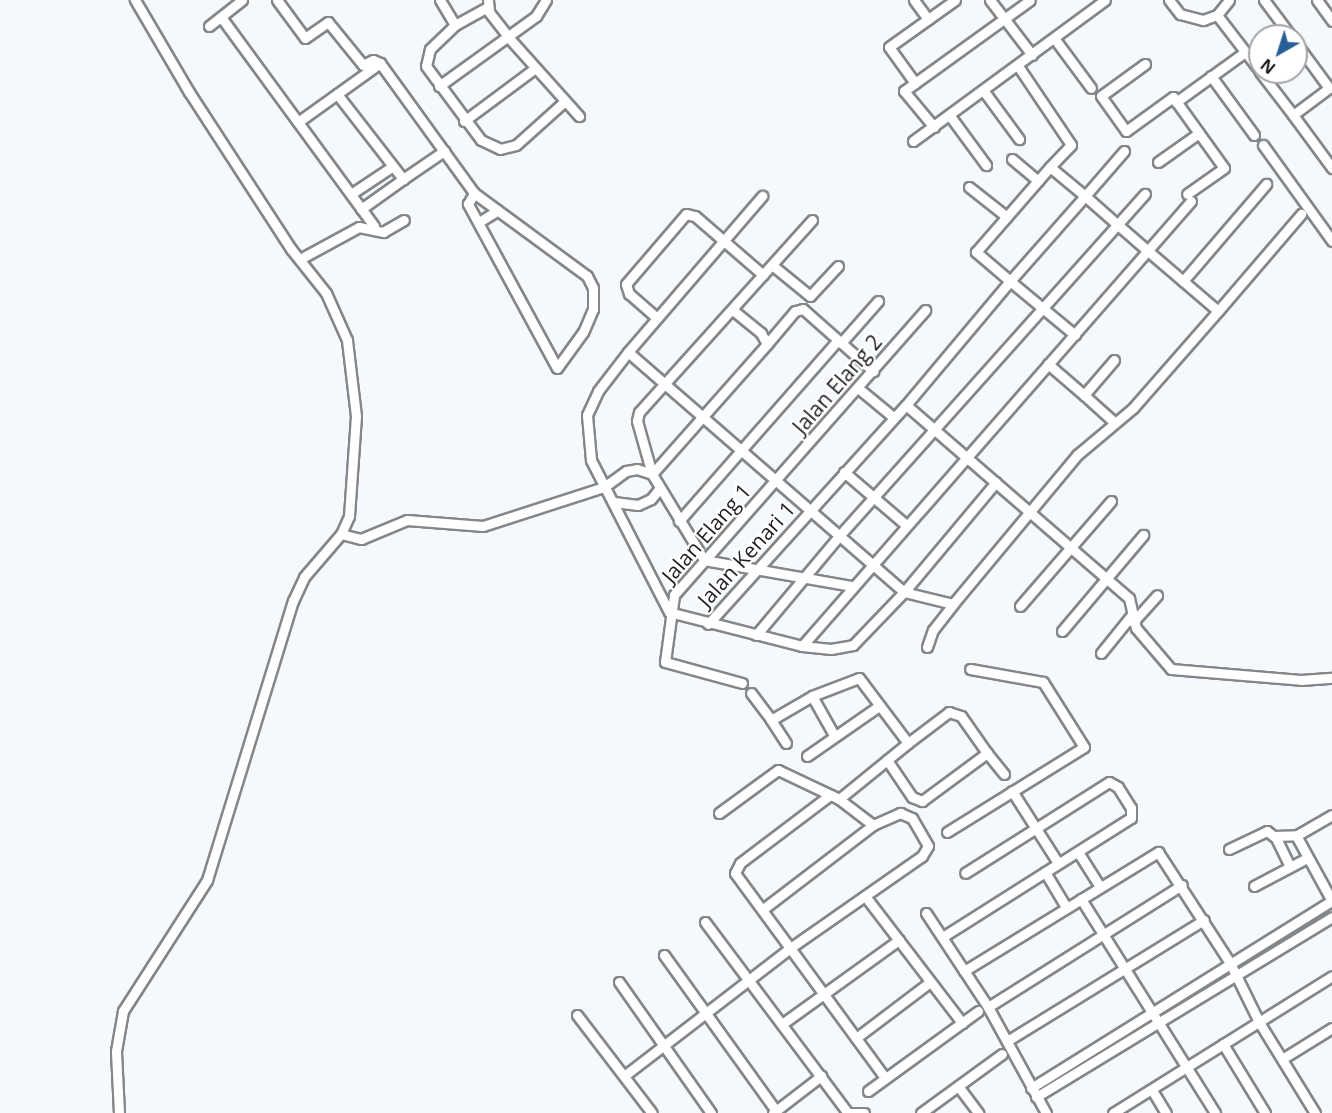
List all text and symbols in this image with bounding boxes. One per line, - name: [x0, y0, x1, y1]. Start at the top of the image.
- north arrow: [1248, 24, 1308, 84]
- text: N: [1256, 54, 1280, 79]
- street label: Jalan Elang 2: [787, 329, 887, 439]
- street label: Jalan Elang 1: [656, 478, 756, 588]
- street label: Jalan Kenari 1: [692, 496, 800, 612]

